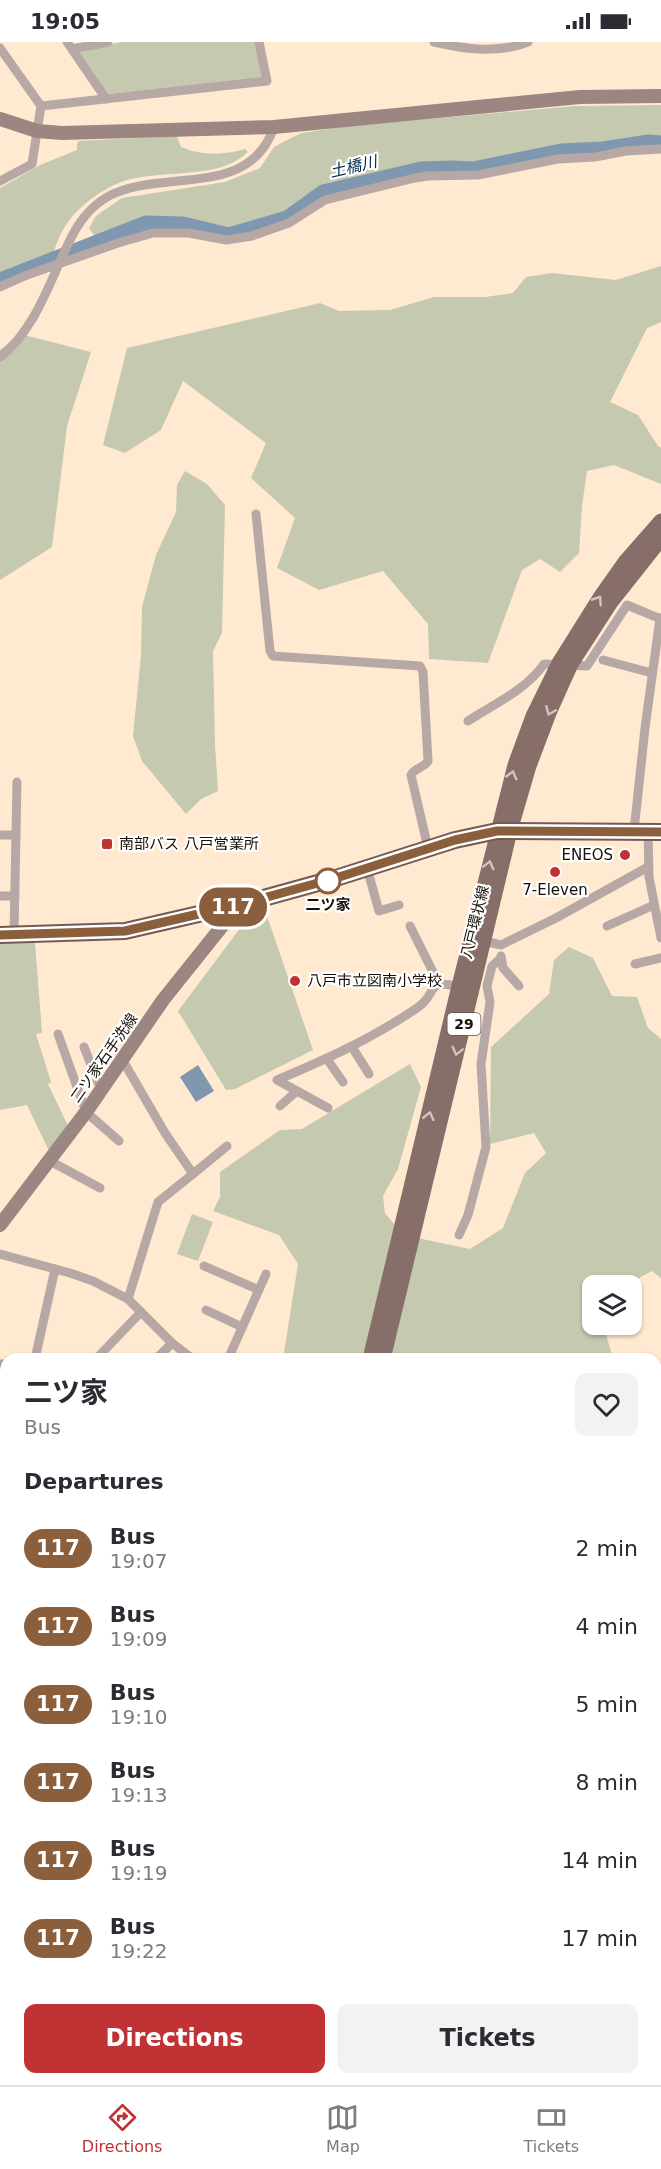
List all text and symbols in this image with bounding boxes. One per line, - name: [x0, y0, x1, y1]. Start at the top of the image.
- text: 19:05: [30, 9, 100, 34]
- water label: 土橋川: [328, 151, 381, 181]
- one-way arrow: [591, 596, 602, 607]
- one-way arrow: [545, 704, 557, 715]
- one-way arrow: [505, 770, 517, 781]
- place label: 南部バス 八戸営業所: [119, 835, 259, 853]
- marker: 南部バス 八戸営業所: [100, 837, 114, 851]
- place label: ENEOS: [561, 846, 613, 864]
- marker: ENEOS: [618, 848, 632, 862]
- one-way arrow: [481, 860, 494, 870]
- marker: 7-Eleven: [548, 865, 562, 879]
- marker: 二ツ家: [315, 868, 341, 894]
- place label: 7-Eleven: [522, 881, 588, 899]
- street label: 八戸環状線: [457, 883, 493, 961]
- line badge: 117: [198, 888, 268, 926]
- text: 117: [211, 895, 255, 919]
- place label: 二ツ家: [305, 896, 351, 914]
- place label: 八戸市立図南小学校: [307, 972, 442, 990]
- marker: 八戸市立図南小学校: [288, 974, 302, 988]
- street label: 二ツ家石手洗線: [67, 1010, 141, 1106]
- road number: 29: [448, 1013, 480, 1035]
- one-way arrow: [452, 1046, 465, 1056]
- one-way arrow: [422, 1111, 435, 1121]
- map controls: [582, 1275, 642, 1335]
- button: layers: [582, 1275, 642, 1335]
- button: heart: [575, 1373, 638, 1436]
- text: 二ツ家: [24, 1376, 108, 1409]
- text: Bus: [24, 1415, 61, 1439]
- text: Departures: [24, 1469, 164, 1494]
- text: Bus: [110, 1524, 155, 1549]
- text: 117: [36, 1536, 80, 1560]
- text: 2 min: [576, 1536, 638, 1561]
- text: 19:07: [110, 1549, 167, 1573]
- text: Bus: [110, 1602, 155, 1627]
- text: 117: [36, 1614, 80, 1638]
- text: 4 min: [576, 1614, 638, 1639]
- text: 19:09: [110, 1627, 167, 1651]
- text: Bus: [110, 1680, 155, 1705]
- text: 117: [36, 1692, 80, 1716]
- text: 5 min: [576, 1692, 638, 1717]
- text: 19:10: [110, 1705, 167, 1729]
- text: Bus: [110, 1758, 155, 1783]
- text: 117: [36, 1770, 80, 1794]
- text: 8 min: [576, 1770, 638, 1795]
- text: 19:13: [110, 1783, 167, 1807]
- text: Bus: [110, 1836, 155, 1861]
- text: 117: [36, 1848, 80, 1872]
- text: 14 min: [562, 1848, 638, 1873]
- text: 19:19: [110, 1861, 167, 1885]
- text: Bus: [110, 1914, 155, 1939]
- text: 117: [36, 1926, 80, 1950]
- text: 17 min: [562, 1926, 638, 1951]
- text: 19:22: [110, 1939, 167, 1963]
- button: Directions: [24, 2004, 325, 2073]
- button: Tickets: [337, 2004, 638, 2073]
- tab: Directions: [82, 2101, 162, 2156]
- tab: Map: [326, 2101, 360, 2156]
- tab: Tickets: [523, 2101, 579, 2156]

